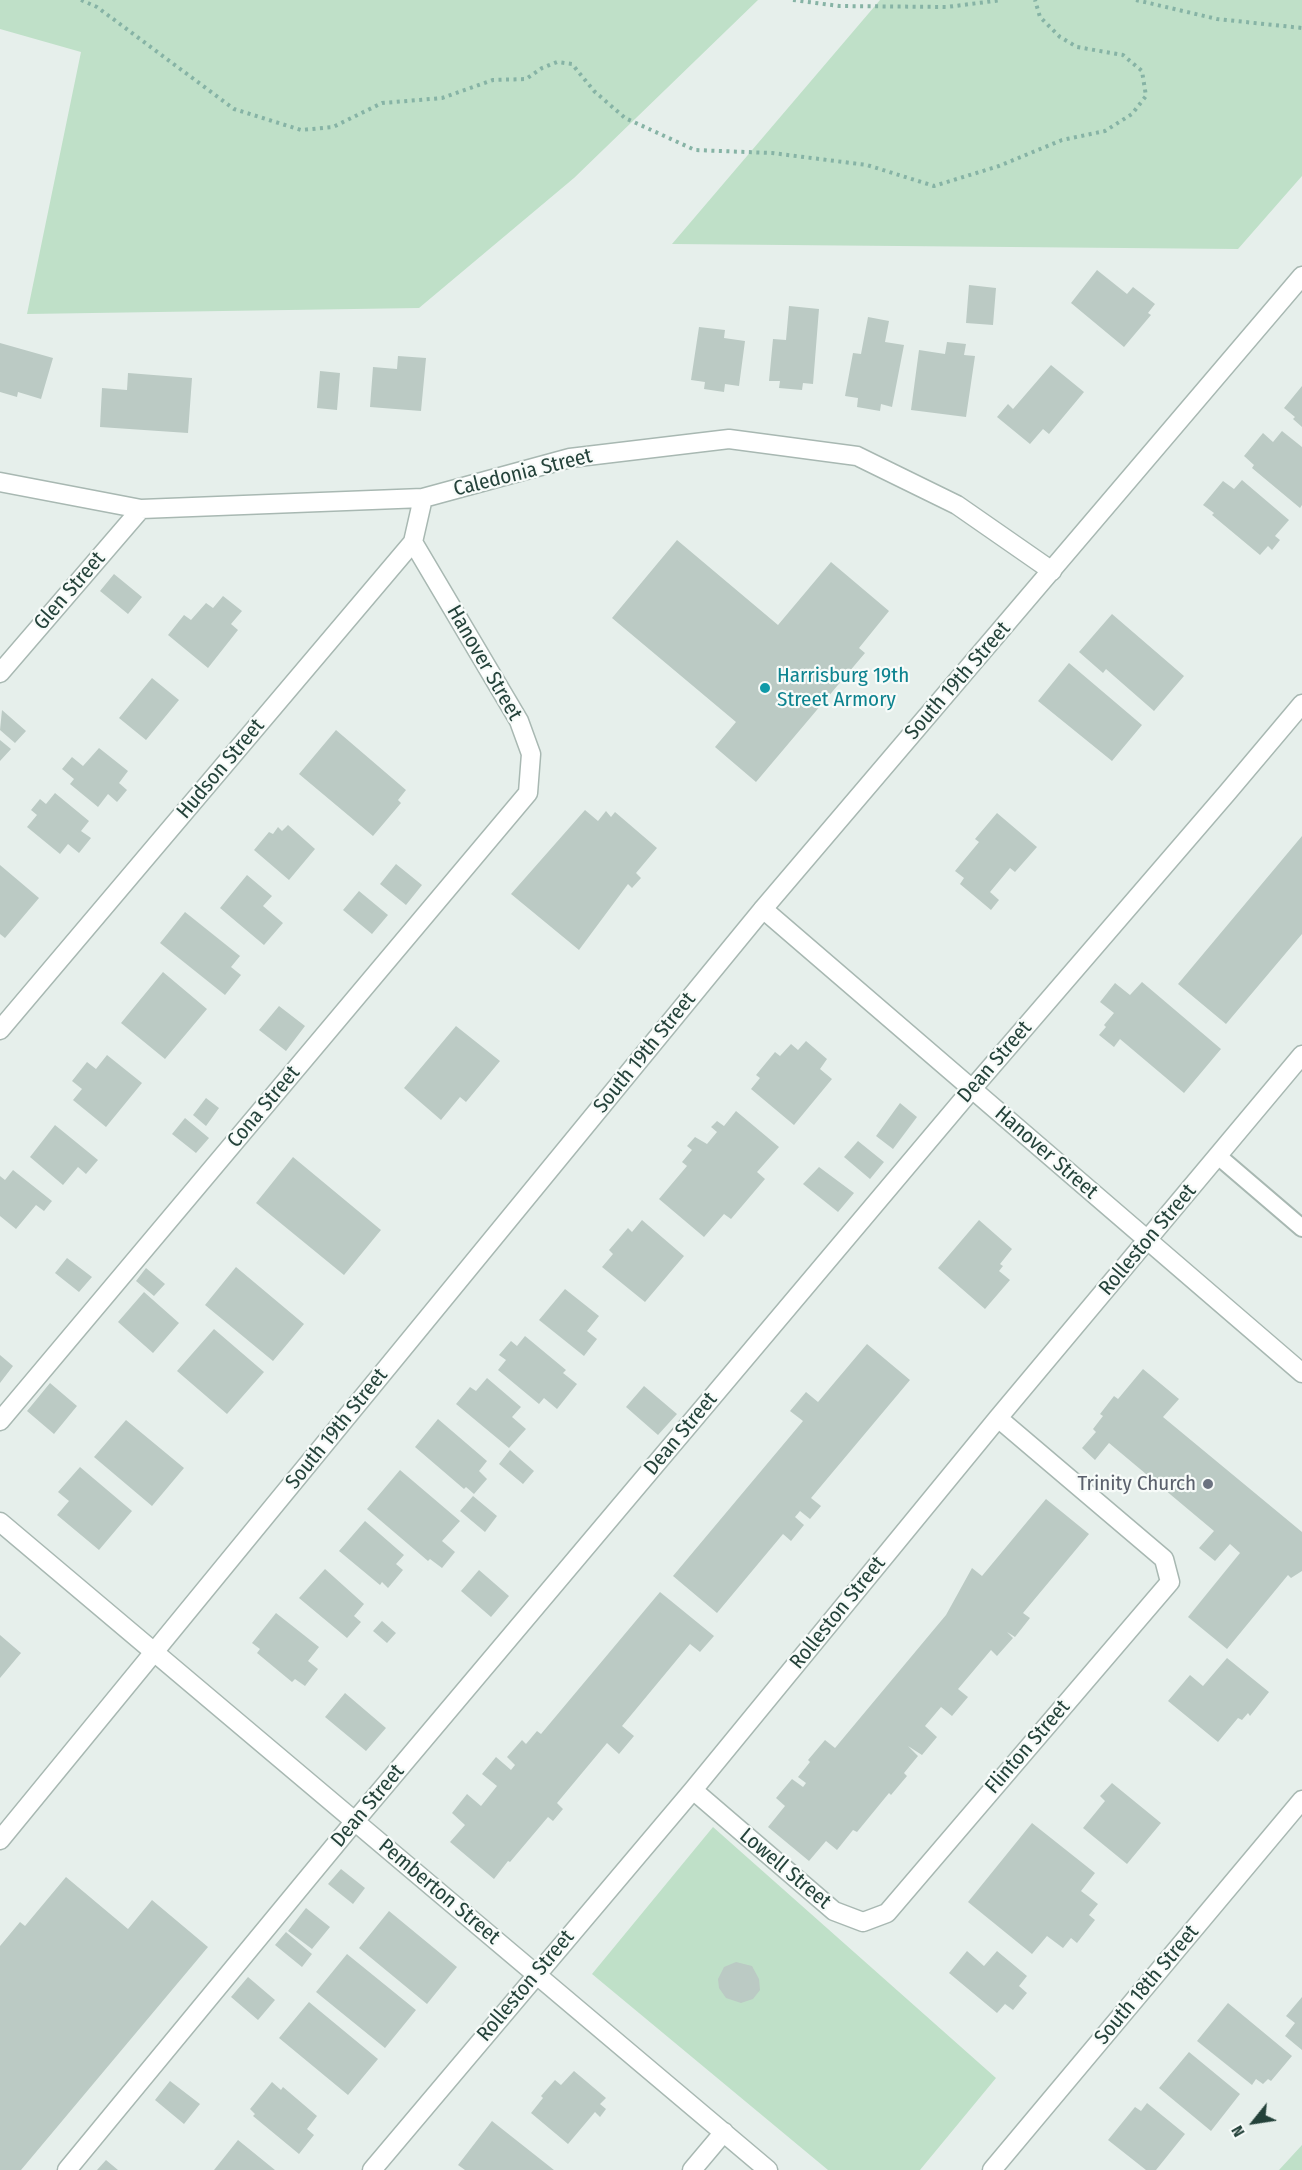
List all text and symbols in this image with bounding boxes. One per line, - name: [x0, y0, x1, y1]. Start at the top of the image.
- street label: Caledonia Street: [451, 444, 595, 502]
- street label: Glen Street: [29, 547, 111, 635]
- street label: Hanover Street: [441, 601, 527, 725]
- street label: South 19th Street: [900, 617, 1016, 745]
- place label: Harrisburg 19th Street Armory: [777, 663, 909, 713]
- marker: Harrisburg 19th Street Armory: [758, 681, 772, 695]
- street label: Hudson Street: [172, 714, 270, 824]
- street label: South 19th Street: [589, 987, 701, 1119]
- street label: Dean Street: [953, 1016, 1037, 1108]
- street label: Cona Street: [222, 1061, 306, 1153]
- street label: Hanover Street: [989, 1101, 1103, 1205]
- street label: Rolleston Street: [1094, 1179, 1202, 1301]
- street label: South 19th Street: [281, 1363, 393, 1495]
- street label: Dean Street: [639, 1387, 723, 1481]
- place label: Trinity Church: [1078, 1471, 1196, 1497]
- marker: Trinity Church: [1201, 1477, 1215, 1491]
- street label: Rolleston Street: [785, 1552, 891, 1674]
- street label: Flinton Street: [980, 1695, 1076, 1799]
- street label: Dean Street: [326, 1759, 410, 1853]
- street label: Lowell Street: [734, 1823, 836, 1915]
- street label: Pemberton Street: [373, 1834, 505, 1950]
- street label: South 18th Street: [1090, 1920, 1204, 2050]
- street label: Rolleston Street: [472, 1925, 580, 2047]
- north arrow: [1224, 2092, 1284, 2152]
- text: N: [1227, 2122, 1249, 2140]

